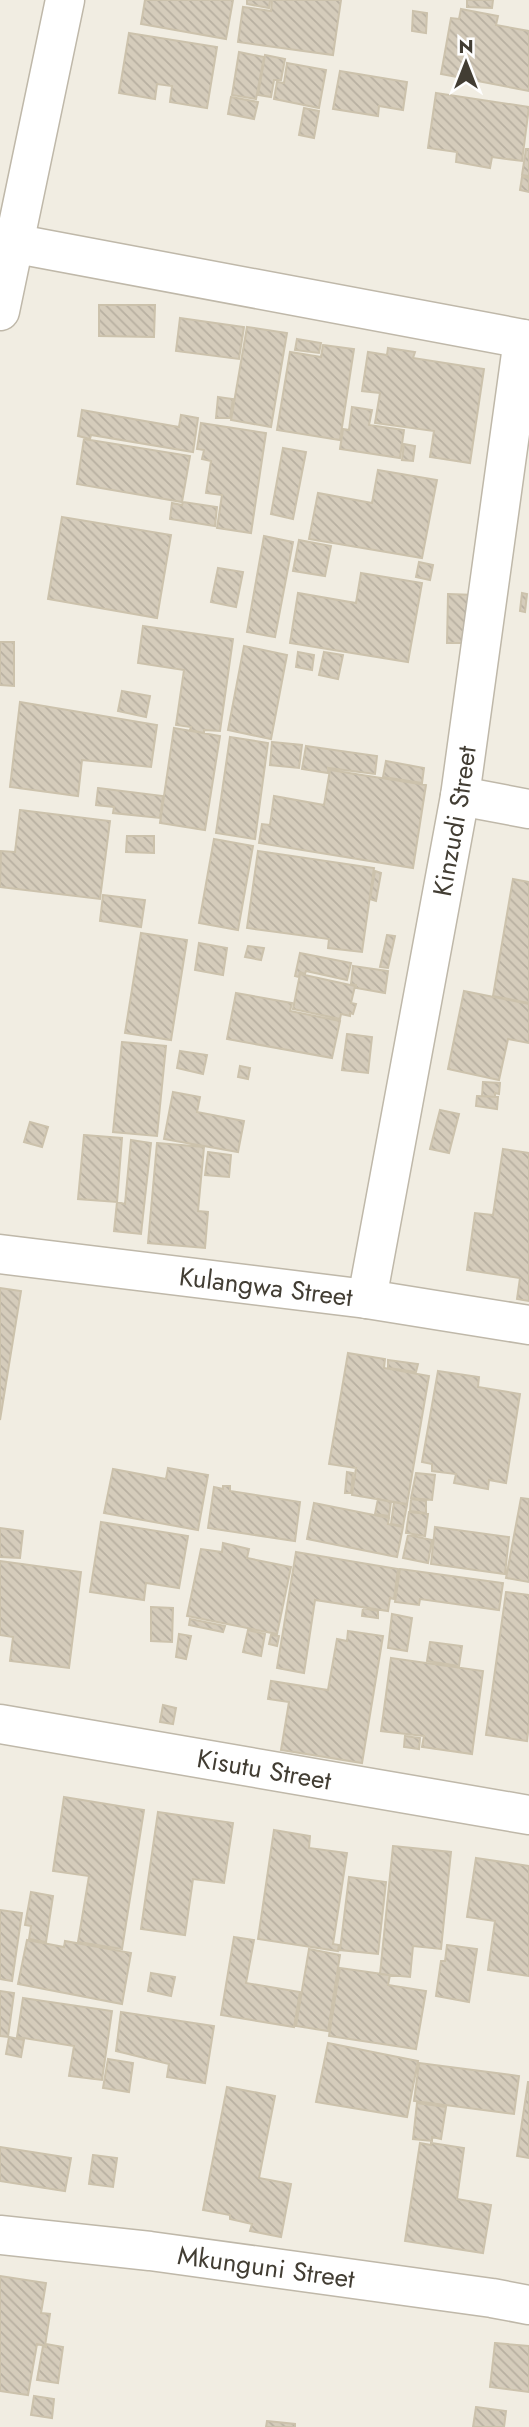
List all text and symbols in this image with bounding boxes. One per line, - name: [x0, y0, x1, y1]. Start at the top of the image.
- north arrow: [431, 28, 501, 98]
- text: N: [458, 33, 474, 60]
- street label: Kinzudi Street: [423, 743, 486, 899]
- street label: Kulangwa Street: [177, 1257, 356, 1316]
- street label: Kisutu Street: [194, 1739, 335, 1800]
- street label: Mkunguni Street: [175, 2236, 358, 2298]

